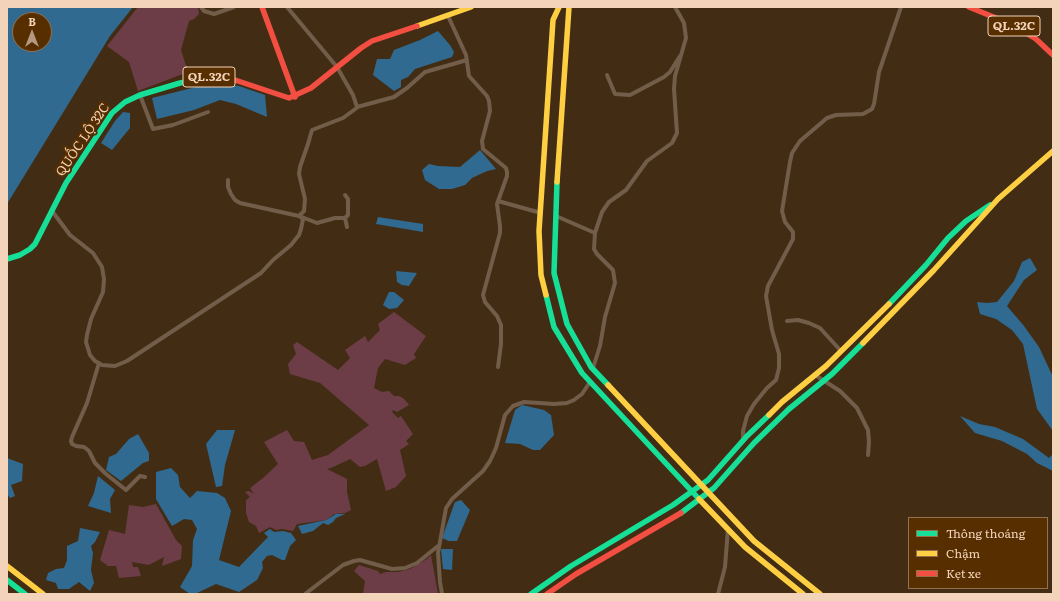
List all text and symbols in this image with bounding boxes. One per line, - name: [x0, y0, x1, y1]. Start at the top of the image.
- north arrow: [12, 12, 52, 52]
- text: B: [28, 13, 36, 29]
- road number: QL.32C: [988, 16, 1040, 36]
- road number: QL.32C: [183, 67, 235, 87]
- street label: QUỐC LỘ 32C: [53, 100, 113, 180]
- legend: [908, 517, 1048, 589]
- text: Thông thoáng: [946, 524, 1025, 542]
- text: Chậm: [946, 544, 980, 562]
- text: Kẹt xe: [946, 564, 981, 582]

